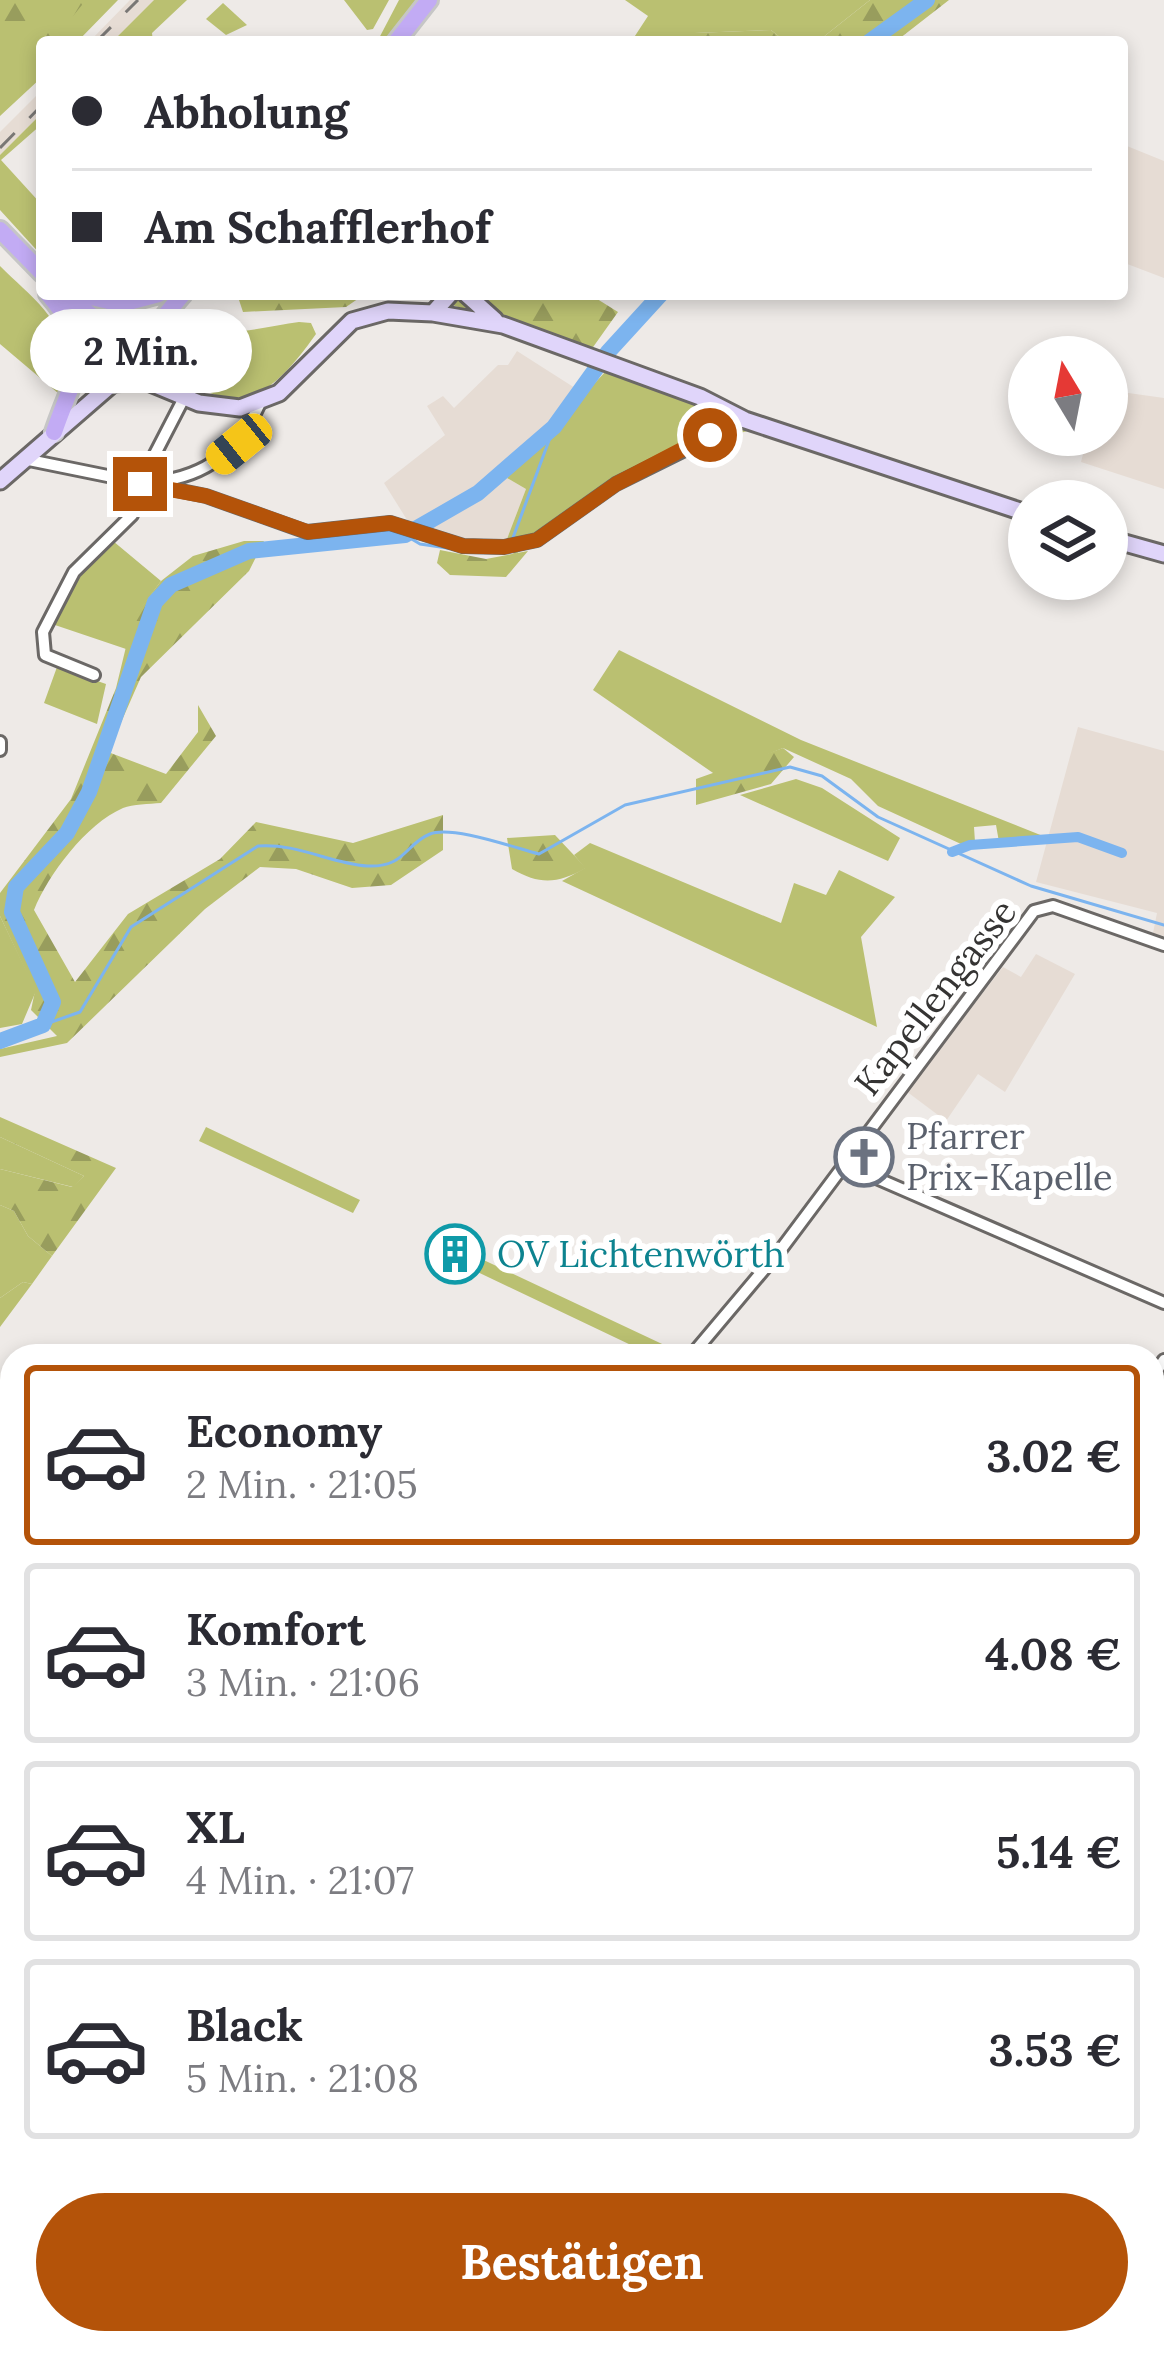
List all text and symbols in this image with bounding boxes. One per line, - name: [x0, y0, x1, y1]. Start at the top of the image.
- text: Abholung: [144, 83, 349, 140]
- text: Am Schafflerhof: [144, 198, 491, 255]
- callout: 2 Min.: [29, 310, 251, 394]
- text: 2 Min.: [83, 326, 199, 376]
- north arrow: [1008, 336, 1128, 456]
- map controls: [1008, 336, 1128, 600]
- car: [200, 407, 278, 481]
- route start: [683, 408, 737, 462]
- route end: [113, 457, 167, 511]
- button: layers: [1008, 480, 1128, 600]
- street label: Kapellengasse: [844, 890, 1026, 1104]
- place label: Pfarrer Prix-Kapelle: [906, 1113, 1113, 1200]
- church icon: Pfarrer Prix-Kapelle: [833, 1126, 895, 1188]
- building icon: OV Lichtenwörth: [424, 1223, 486, 1285]
- place label: OV Lichtenwörth: [497, 1231, 785, 1277]
- icon: car: [42, 1401, 150, 1509]
- text: Economy: [186, 1402, 382, 1459]
- text: 3.02 €: [986, 1427, 1122, 1484]
- text: 2 Min. · 21:05: [186, 1459, 418, 1509]
- icon: car: [42, 1599, 150, 1707]
- text: Komfort: [186, 1600, 366, 1657]
- text: 4.08 €: [985, 1625, 1122, 1682]
- text: 3 Min. · 21:06: [186, 1657, 420, 1707]
- icon: car: [42, 1797, 150, 1905]
- text: XL: [186, 1798, 245, 1855]
- text: 5.14 €: [996, 1823, 1122, 1880]
- text: 4 Min. · 21:07: [186, 1855, 414, 1905]
- icon: car: [42, 1995, 150, 2103]
- text: Black: [186, 1996, 303, 2053]
- text: 3.53 €: [989, 2021, 1122, 2078]
- text: 5 Min. · 21:08: [186, 2053, 419, 2103]
- button: Bestätigen: [36, 2193, 1128, 2331]

